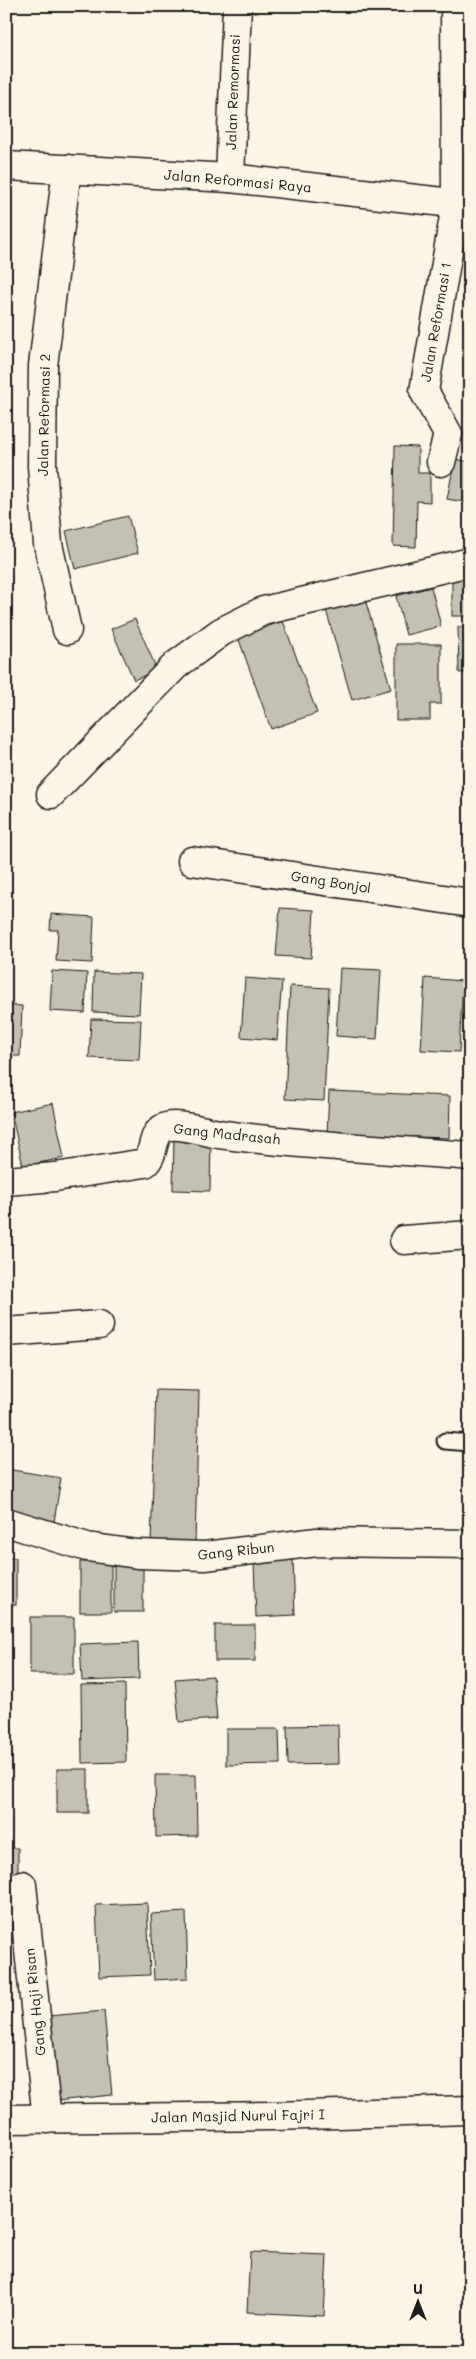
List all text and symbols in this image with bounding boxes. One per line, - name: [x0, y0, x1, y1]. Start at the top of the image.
- street label: Jalan Remormasi: [221, 34, 244, 150]
- street label: Jalan Reformasi Raya: [163, 165, 313, 196]
- street label: Jalan Reformasi 1: [416, 261, 455, 383]
- street label: Jalan Reformasi 2: [33, 354, 54, 476]
- street label: Gang Bonjol: [290, 866, 372, 897]
- street label: Gang Madrasah: [173, 1118, 282, 1149]
- street label: Gang Ribun: [197, 1537, 275, 1564]
- street label: Gang Haji Risan: [19, 1947, 50, 2057]
- street label: Jalan Masjid Nurul Fajri I: [151, 2104, 325, 2127]
- north arrow: [394, 2276, 444, 2326]
- text: U: [413, 2279, 423, 2298]

